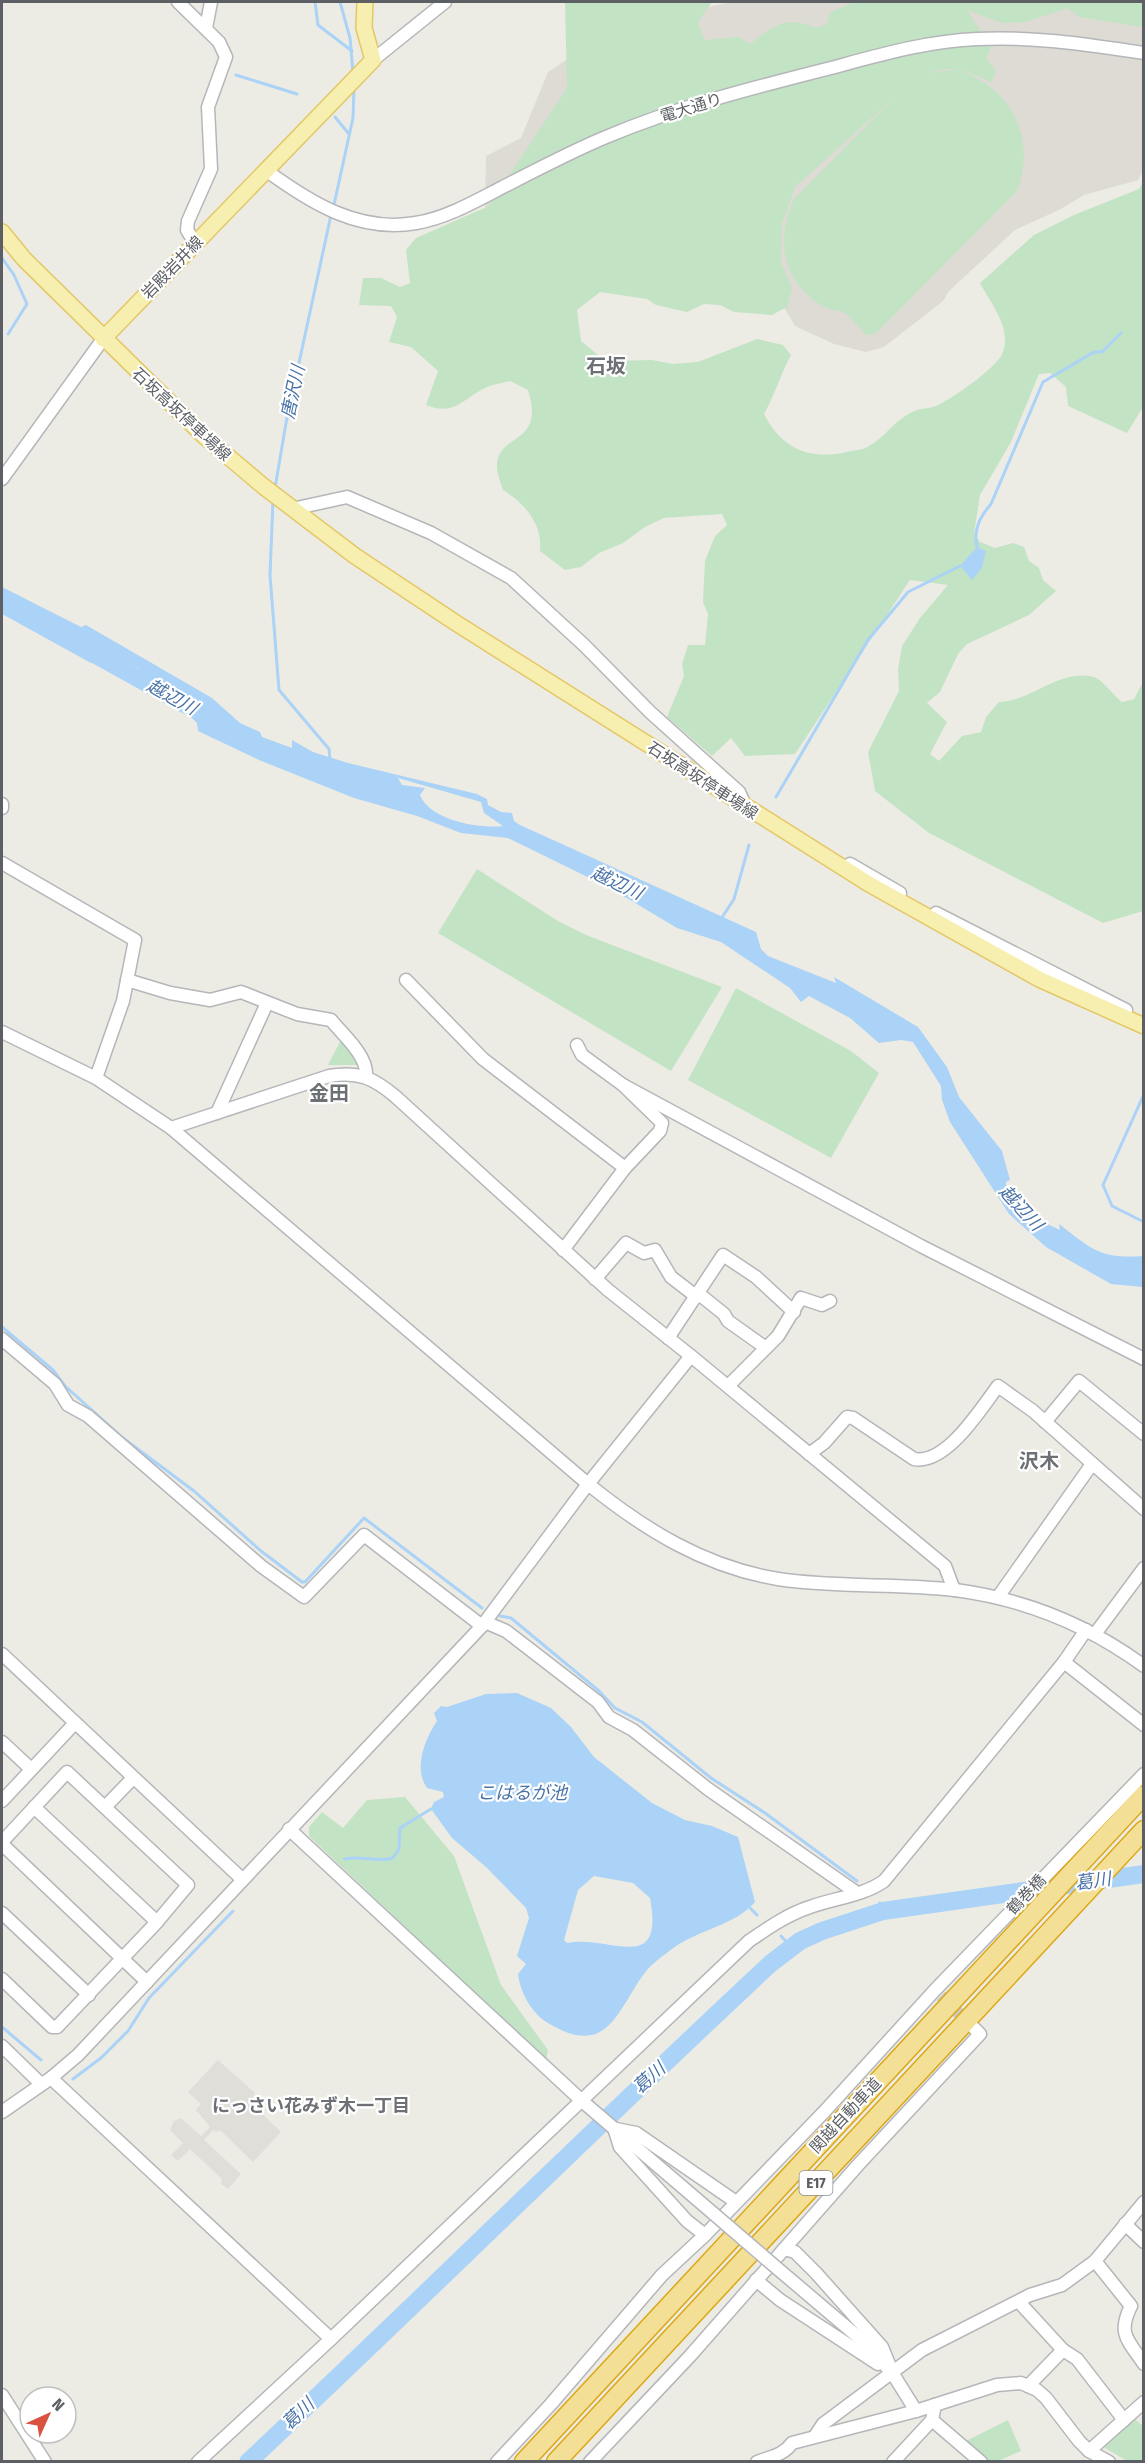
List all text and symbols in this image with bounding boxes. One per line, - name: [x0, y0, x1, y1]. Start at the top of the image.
- street label: 電大通り: [658, 89, 725, 126]
- street label: 岩殿岩井線: [138, 232, 207, 303]
- district label: 石坂: [586, 354, 626, 378]
- water label: 唐沢川: [277, 361, 310, 421]
- street label: 石坂高坂停車場線: [128, 364, 235, 465]
- water label: 越辺川: [143, 674, 203, 721]
- street label: 石坂高坂停車場線: [644, 738, 762, 823]
- water label: 越辺川: [588, 862, 648, 905]
- district label: 金田: [309, 1081, 349, 1105]
- water label: 越辺川: [995, 1181, 1049, 1237]
- district label: 沢木: [1019, 1449, 1059, 1473]
- water label: こはるが池: [477, 1782, 569, 1804]
- water label: 葛川: [1074, 1867, 1114, 1894]
- street label: 鶴巻橋: [1003, 1870, 1050, 1918]
- water label: 葛川: [628, 2056, 671, 2098]
- street label: 関越自動車道: [806, 2074, 885, 2157]
- district label: にっさい花みず木一丁目: [212, 2095, 410, 2117]
- road number: E17: [800, 2171, 832, 2195]
- north arrow: [18, 2385, 78, 2445]
- water label: 葛川: [277, 2392, 320, 2434]
- text: N: [48, 2395, 68, 2415]

